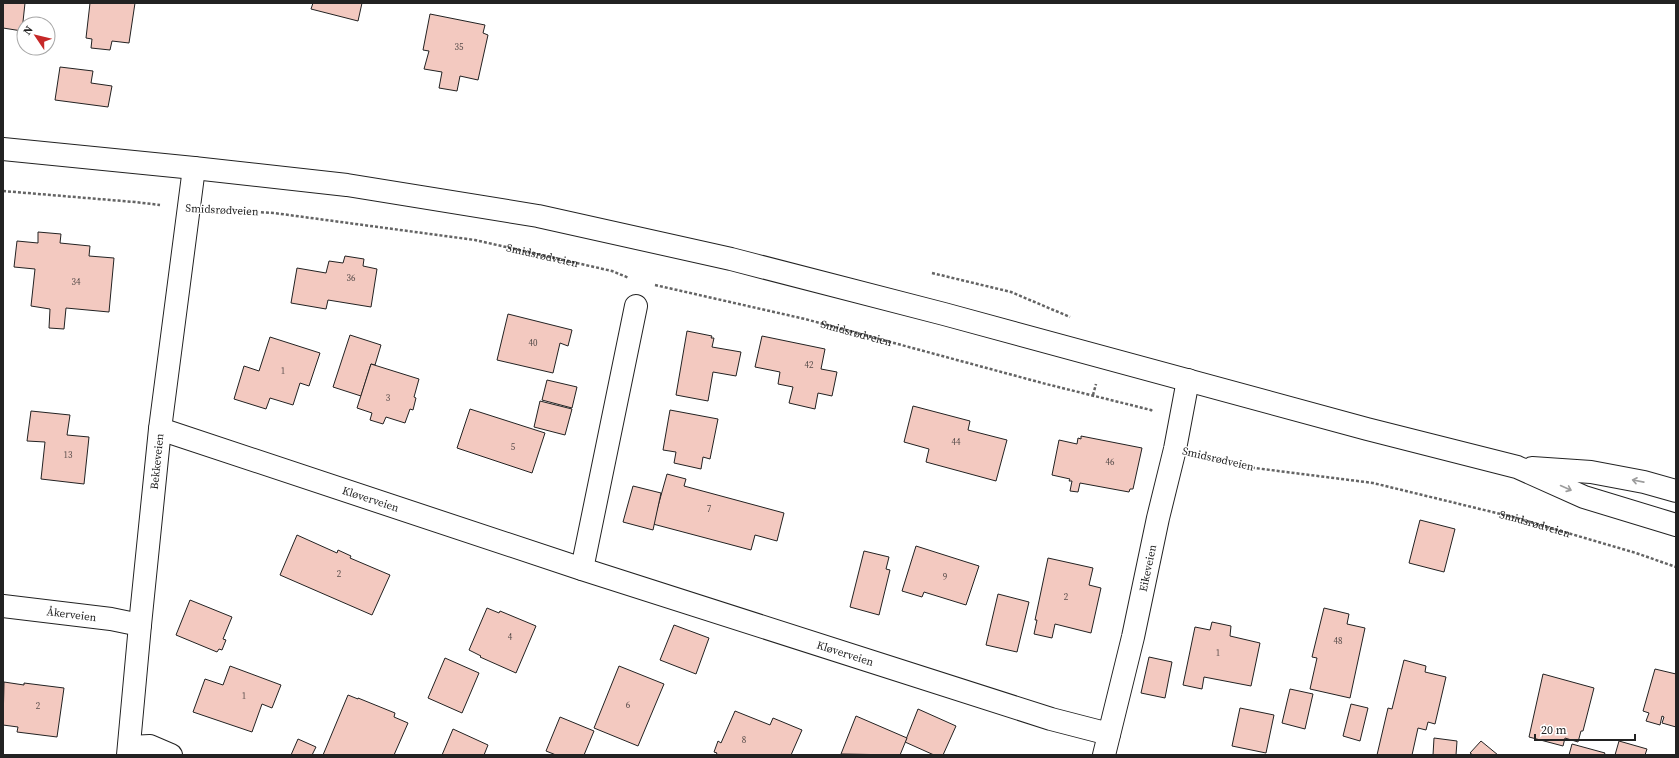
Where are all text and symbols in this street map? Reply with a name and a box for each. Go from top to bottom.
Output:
north arrow [16,16,56,56]
text: N [20,23,37,38]
house number: 35 [454,41,464,53]
street label: Smidsrødveien [185,201,259,219]
street label: Smidsrødveien [505,240,580,271]
house number: 36 [346,272,356,284]
house number: 34 [71,276,81,288]
street label: Smidsrødveien [819,316,894,350]
house number: 40 [528,337,538,349]
house number: 42 [804,359,814,371]
house number: 1 [281,365,285,377]
house number: 3 [386,392,391,404]
street label: Bekkeveien [146,432,167,490]
house number: 44 [951,436,961,448]
house number: 5 [511,441,516,453]
street label: Smidsrødveien [1181,443,1256,475]
house number: 13 [63,449,73,461]
house number: 46 [1105,456,1115,468]
one-way arrow [1632,477,1645,485]
street label: Kløverveien [340,483,401,515]
one-way arrow [1559,485,1571,493]
house number: 7 [707,503,712,515]
street label: Smidsrødveien [1498,506,1572,541]
street label: Eikeveien [1135,543,1160,593]
house number: 2 [337,568,342,580]
house number: 9 [943,571,948,583]
house number: 2 [1064,591,1069,603]
street label: Åkerveien [46,604,98,625]
house number: 4 [508,631,513,643]
house number: 48 [1333,635,1343,647]
street label: Kløverveien [815,637,876,669]
house number: 1 [1216,647,1220,659]
house number: 1 [242,690,246,702]
house number: 6 [626,699,631,711]
house number: 2 [36,700,41,712]
scale bar [1535,716,1635,742]
text: 20 m [1541,722,1567,738]
house number: 8 [742,734,747,746]

